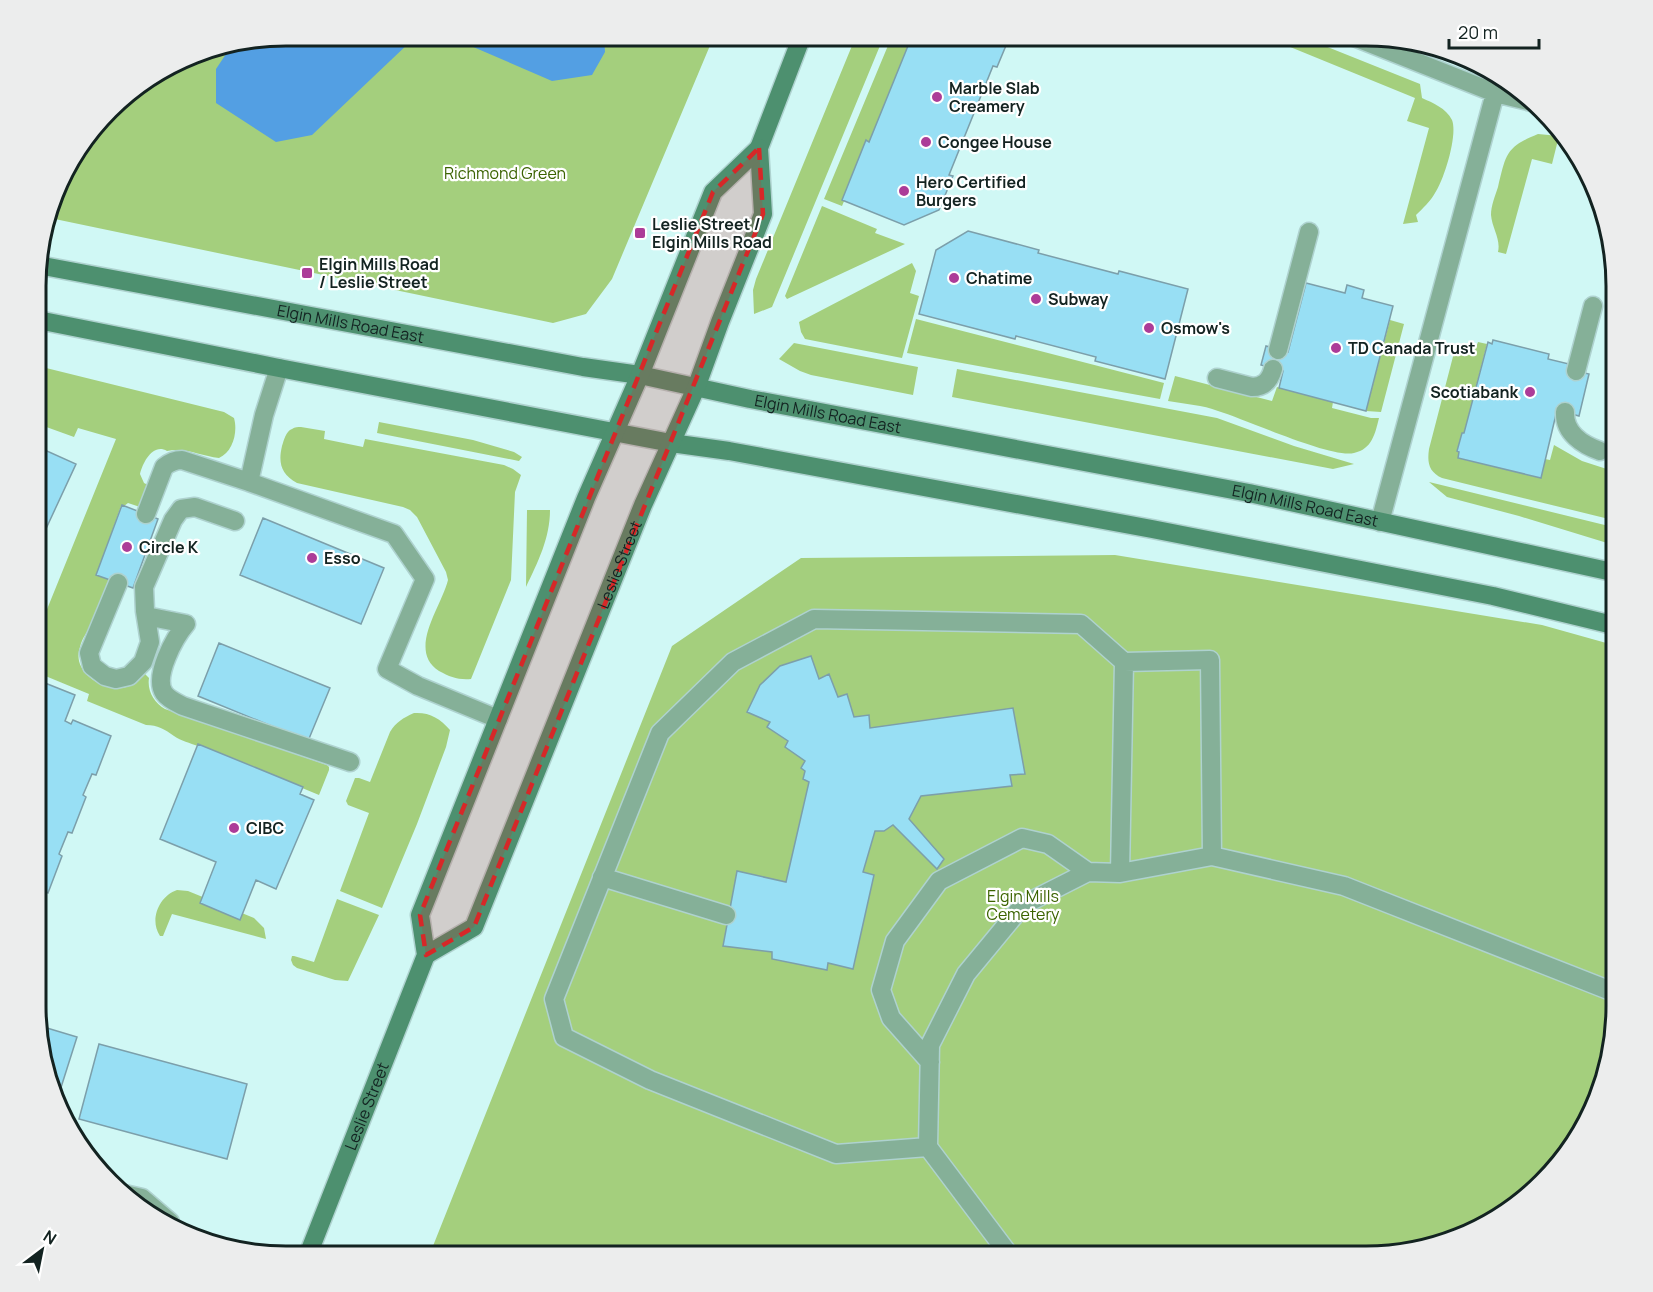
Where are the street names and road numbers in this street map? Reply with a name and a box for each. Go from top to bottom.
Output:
street label: Elgin Mills Road East [275,299,426,348]
street label: Elgin Mills Road East [753,389,903,438]
street label: Elgin Mills Road East [1230,479,1380,532]
street label: Leslie Street [592,517,647,612]
street label: Leslie Street [339,1059,394,1153]

